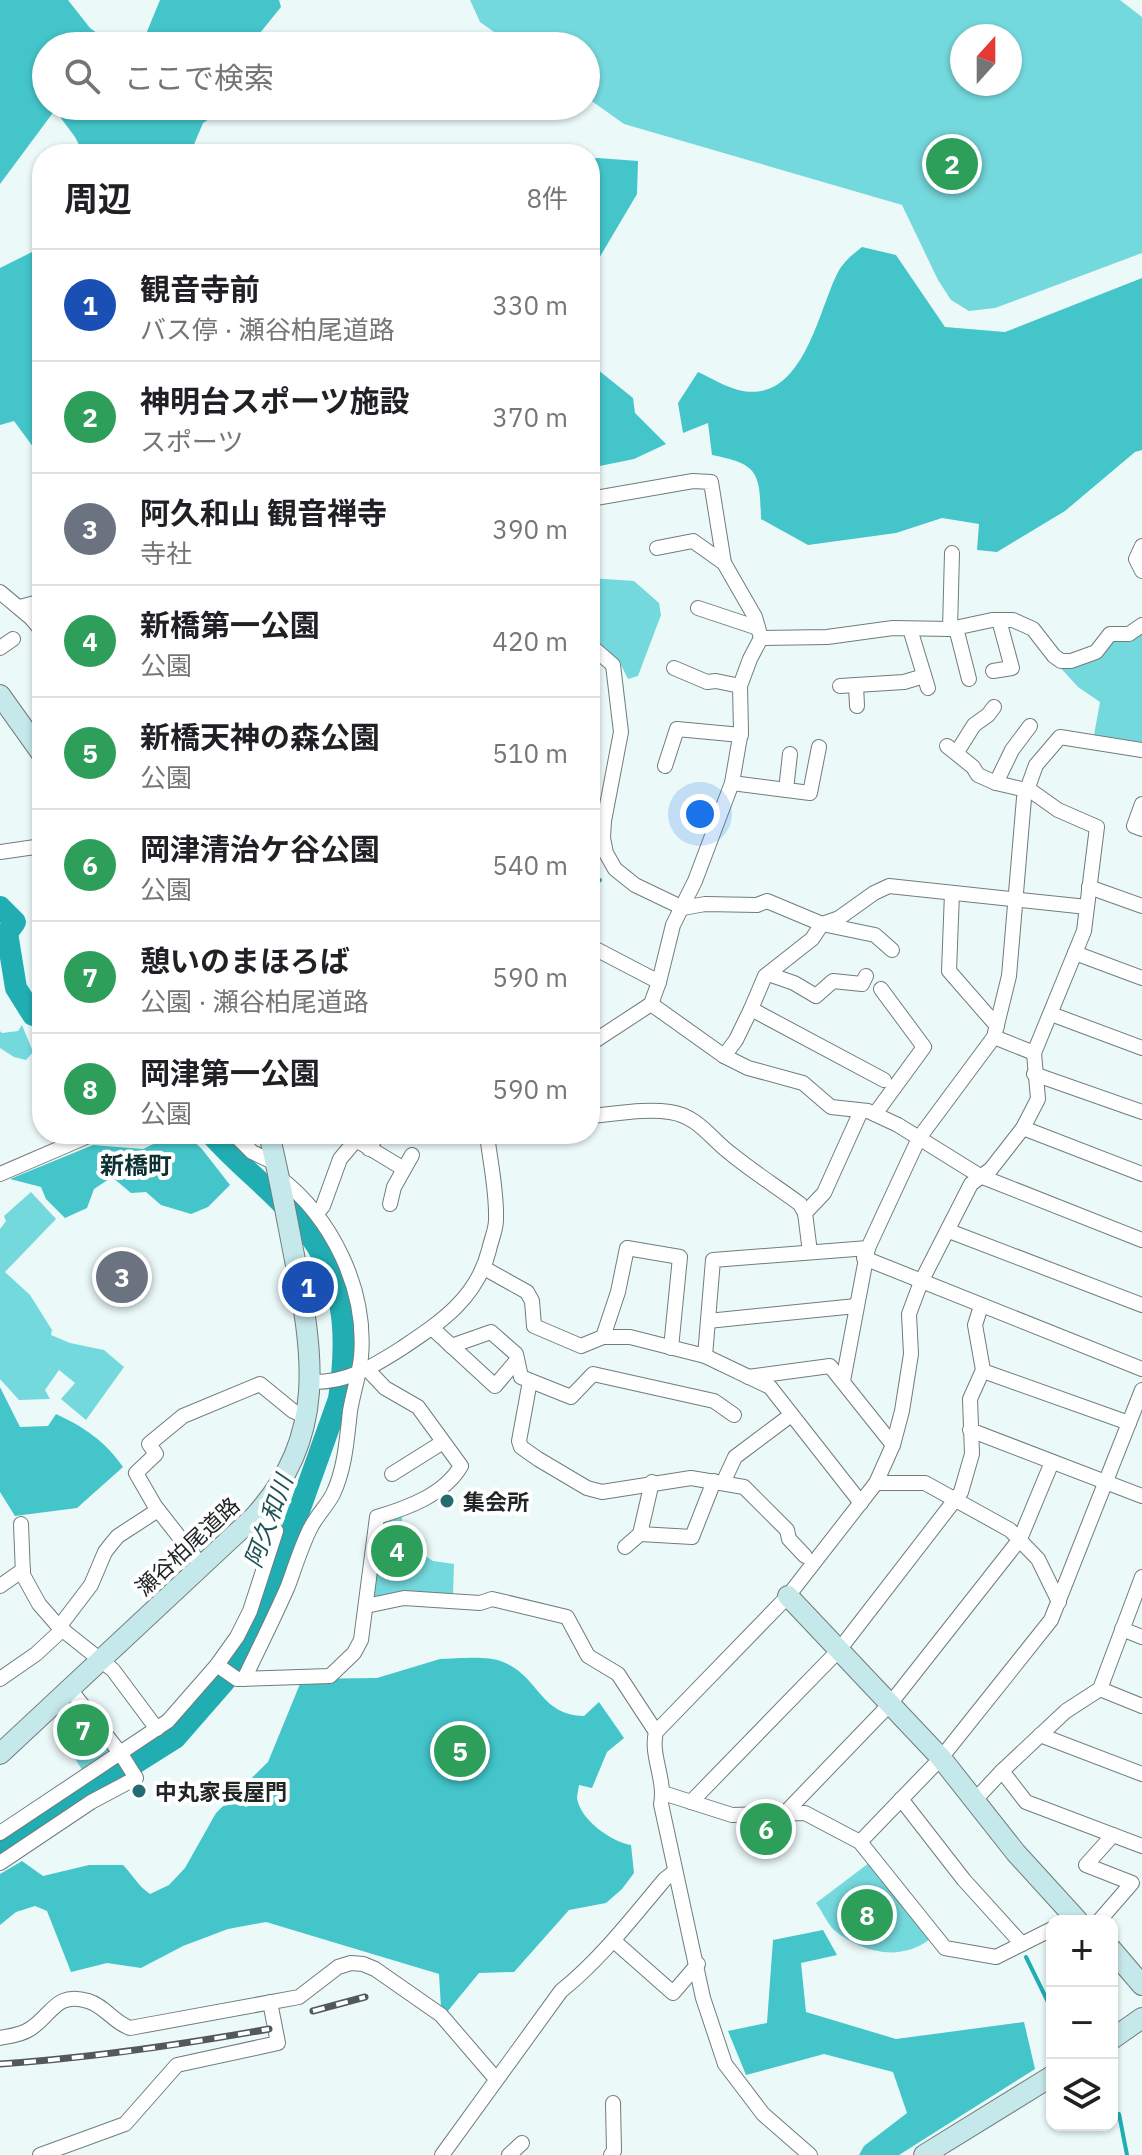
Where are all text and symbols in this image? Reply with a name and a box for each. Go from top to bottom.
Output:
north arrow [950,24,1022,96]
search box [32,32,600,120]
icon: search [60,54,104,98]
text: ここで検索 [124,58,274,97]
pin: 2 [926,134,978,194]
text: 周辺 [64,176,132,220]
text: 8件 [526,181,568,215]
text: 観音寺前 [140,269,260,308]
text: 1 [82,288,98,322]
text: 330 m [492,288,568,322]
text: バス停 · 瀬谷柏尾道路 [140,312,395,346]
text: 神明台スポーツ施設 [140,381,409,420]
text: 2 [82,400,98,434]
text: 370 m [492,400,568,434]
text: スポーツ [140,424,243,458]
text: 阿久和山 観音禅寺 [140,493,387,532]
text: 3 [82,512,98,546]
text: 390 m [492,512,568,546]
text: 寺社 [140,536,192,570]
text: 新橋第一公園 [140,605,320,644]
text: 4 [82,624,98,658]
text: 420 m [492,624,568,658]
text: 公園 [140,648,192,682]
text: 新橋天神の森公園 [140,717,380,756]
text: 5 [82,736,98,770]
text: 510 m [492,736,568,770]
text: 公園 [140,760,192,794]
your location [680,794,720,834]
text: 岡津清治ケ谷公園 [140,829,380,868]
text: 6 [82,848,98,882]
text: 540 m [492,848,568,882]
text: 公園 [140,872,192,906]
text: 憩いのまほろば [140,941,350,980]
text: 7 [82,960,98,994]
text: 590 m [492,960,568,994]
text: 公園 · 瀬谷柏尾道路 [140,984,369,1018]
text: 岡津第一公園 [140,1053,320,1092]
text: 8 [82,1072,98,1106]
text: 590 m [492,1072,568,1106]
text: 公園 [140,1096,192,1130]
district label: 新橋町 [100,1149,172,1181]
pin: 3 [96,1247,148,1307]
pin: 1 [282,1257,334,1317]
water label: 阿久和川 [237,1468,300,1572]
place label: 集会所 [463,1487,529,1516]
street label: 瀬谷柏尾道路 [129,1490,245,1602]
marker: 集会所 [438,1492,456,1510]
pin: 4 [371,1521,423,1581]
pin: 7 [57,1700,109,1760]
pin: 5 [434,1721,486,1781]
place label: 中丸家長屋門 [155,1777,287,1806]
marker: 中丸家長屋門 [130,1782,148,1800]
pin: 6 [740,1799,792,1859]
pin: 8 [841,1885,893,1945]
map controls [1046,1915,1118,2131]
button: + [1046,1915,1118,1987]
button: − [1046,1987,1118,2059]
button: layers [1046,2059,1118,2131]

